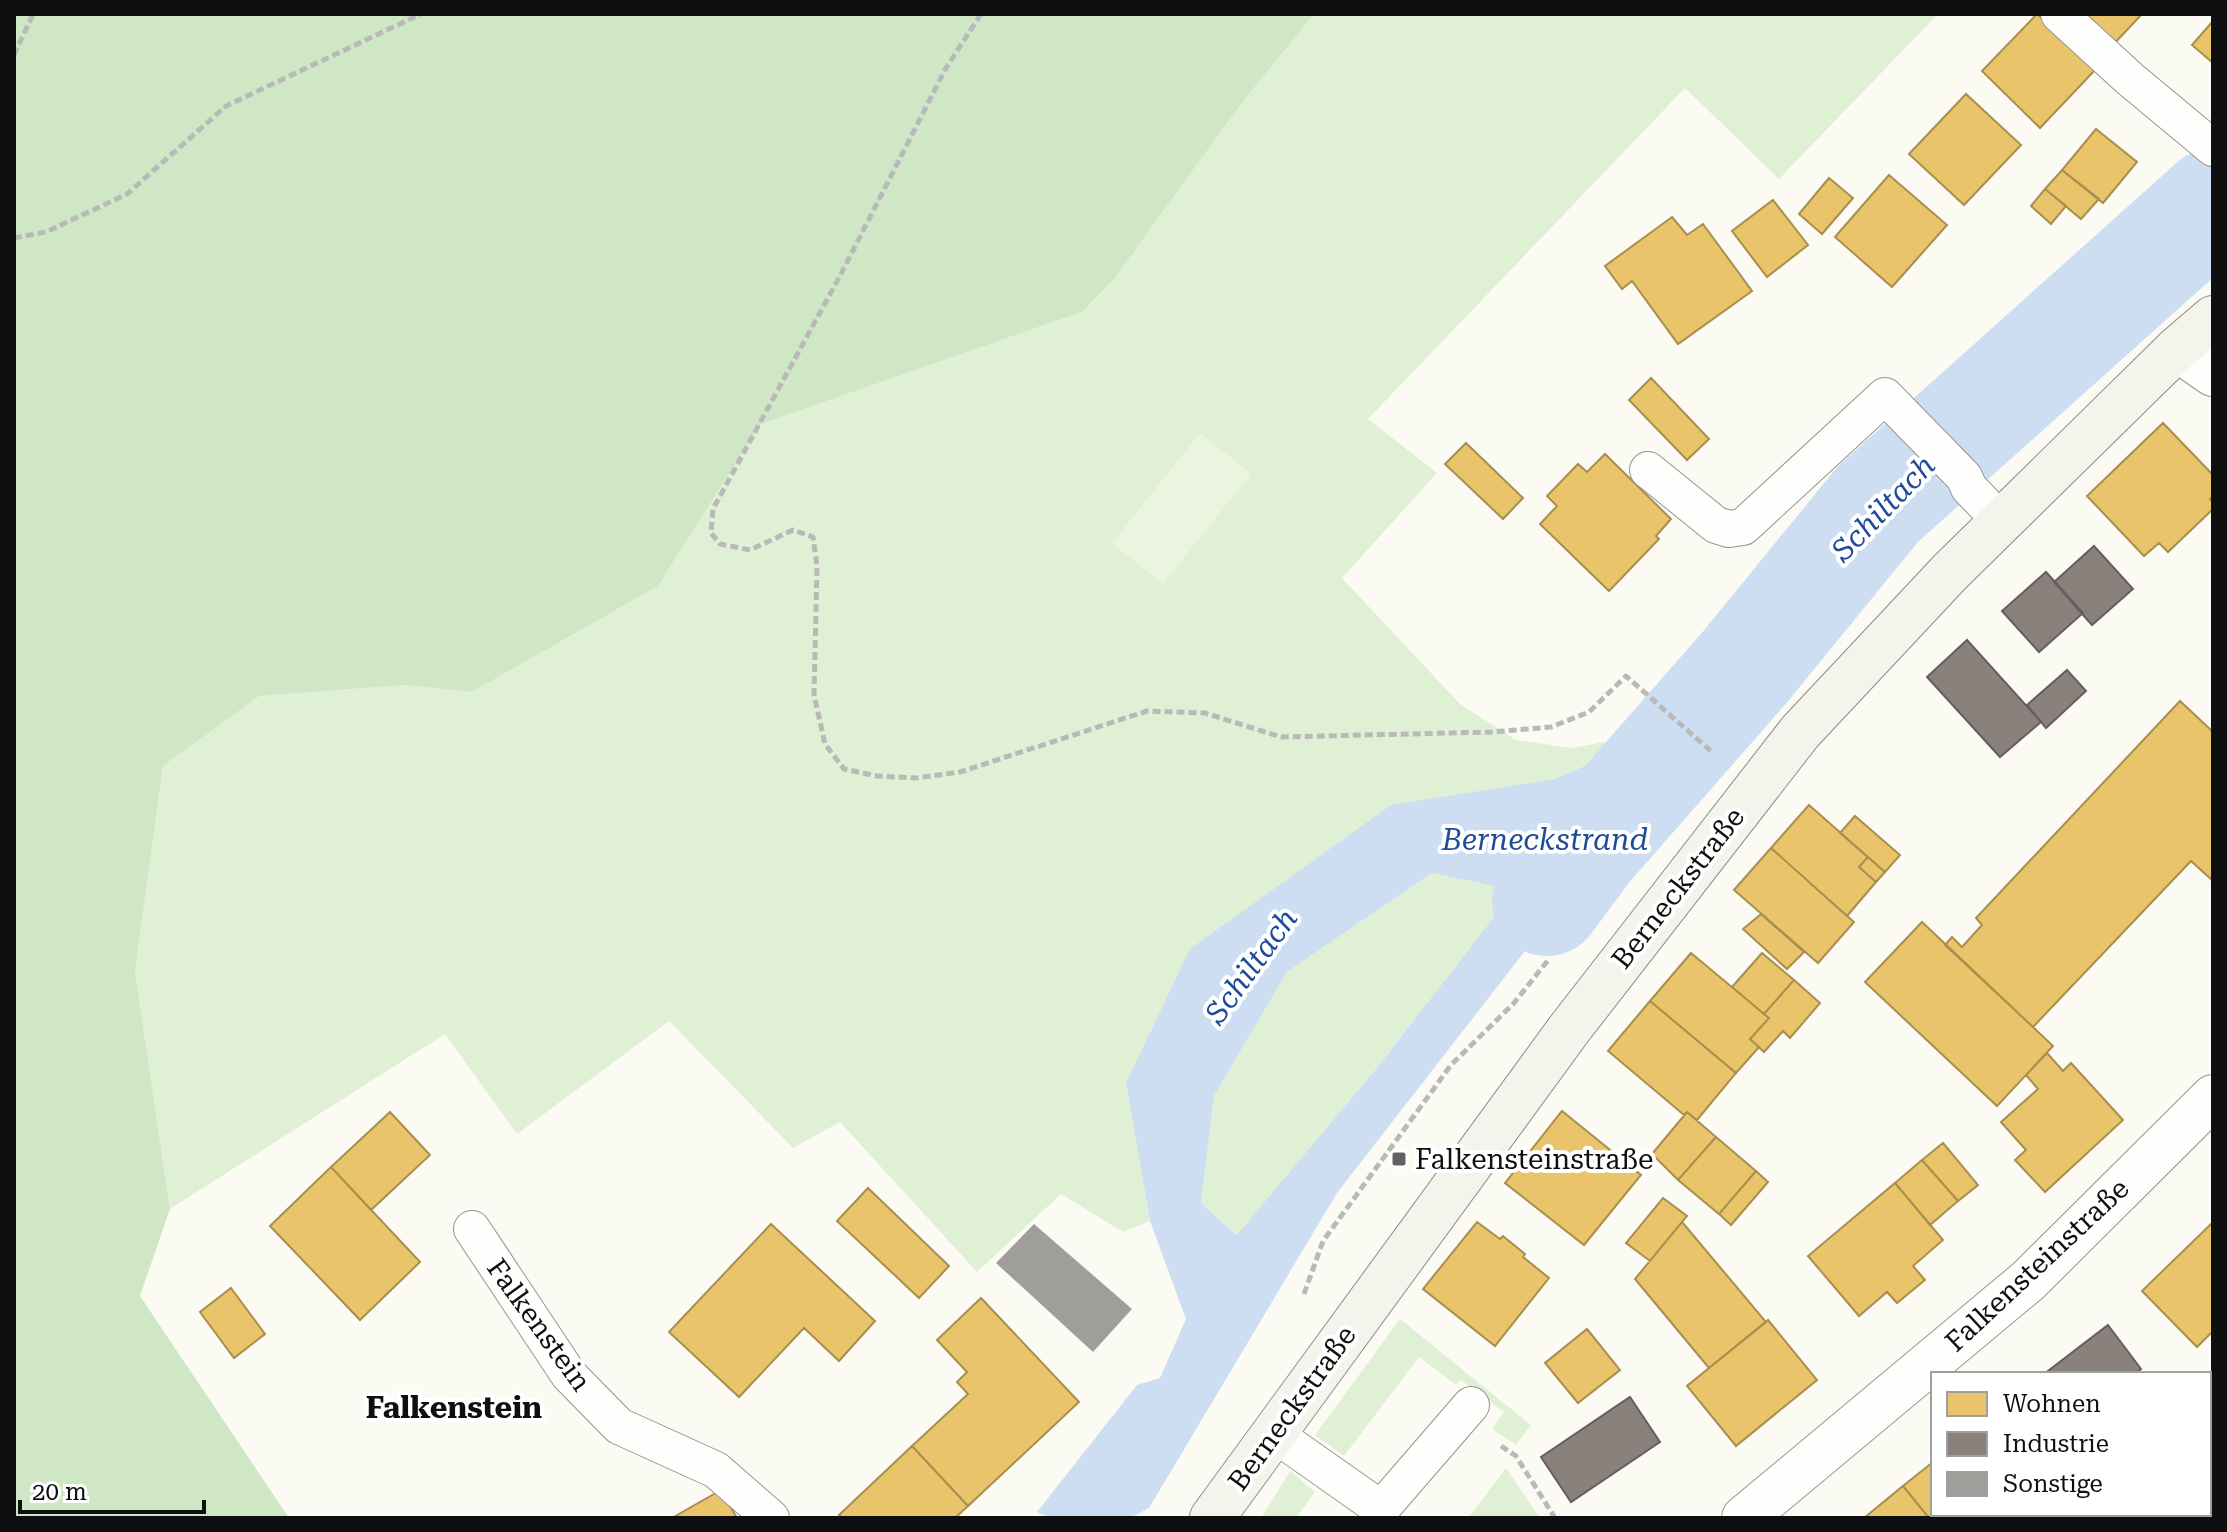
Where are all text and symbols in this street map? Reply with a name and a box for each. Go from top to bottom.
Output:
water label: Schiltach [1823,448,1942,569]
street label: Berneckstraße [1605,801,1751,975]
water label: Berneckstrand [1441,822,1648,857]
water label: Schiltach [1197,902,1304,1031]
place label: Falkensteinstraße [1415,1143,1653,1176]
marker: Falkensteinstraße [1390,1150,1408,1168]
street label: Falkensteinstraße [1939,1172,2135,1358]
street label: Falkenstein [480,1252,598,1398]
street label: Berneckstraße [1221,1319,1363,1497]
legend [1931,1372,2211,1516]
district label: Falkenstein [366,1390,542,1425]
text: Wohnen [2003,1390,2101,1418]
text: Industrie [2003,1430,2109,1458]
scale bar [20,1464,204,1514]
text: Sonstige [2003,1470,2103,1498]
text: 20 m [32,1478,87,1506]

